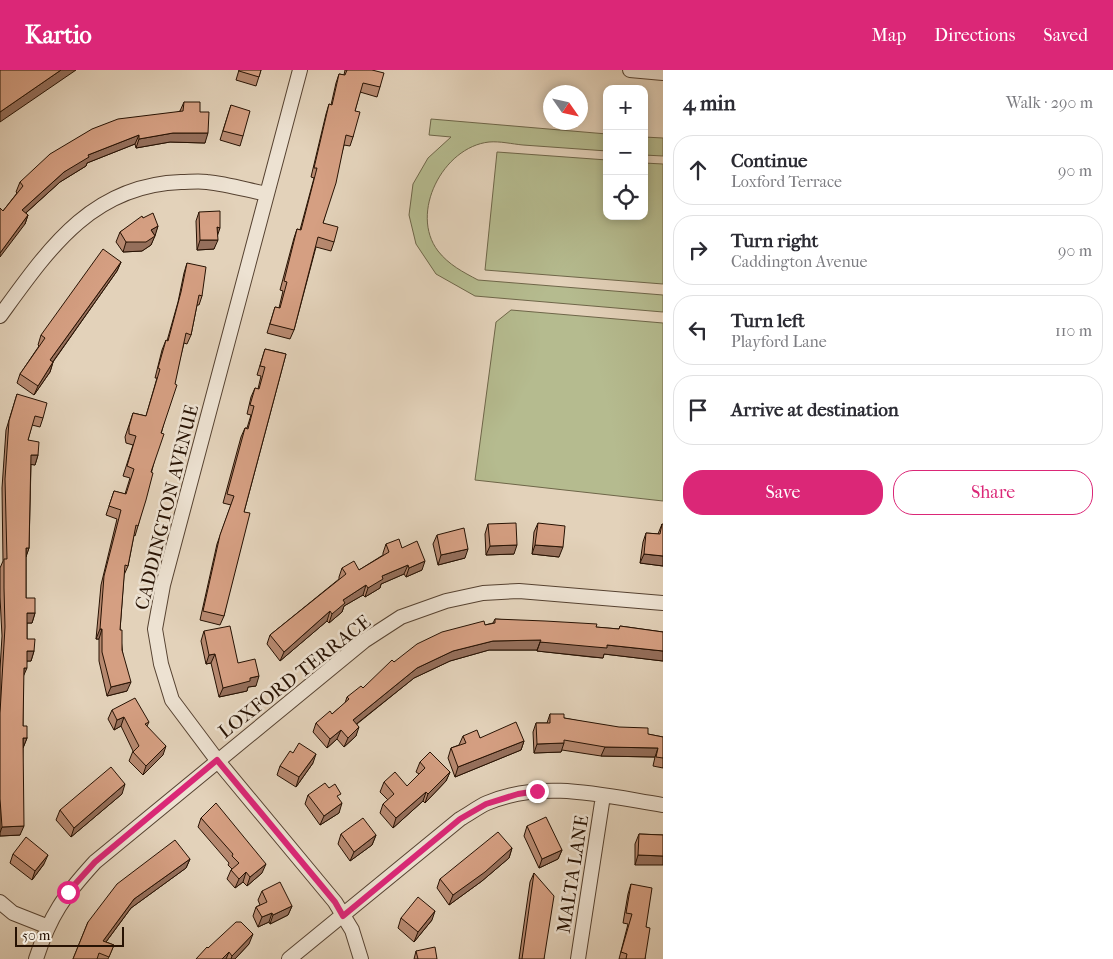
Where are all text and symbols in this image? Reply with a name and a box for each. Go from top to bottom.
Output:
text: Kartio [25,21,92,49]
text: Map [872,25,906,46]
text: Directions [934,25,1015,46]
text: Saved [1043,25,1088,46]
north arrow [543,85,588,130]
map controls [603,85,648,220]
button: + [603,85,648,130]
text: 4 min [683,91,736,115]
text: Walk · 290 m [1006,93,1093,112]
button: − [603,130,648,175]
text: Continue [731,150,807,172]
icon: ahead [684,156,712,184]
text: 90 m [1058,161,1092,180]
text: Loxford Terrace [731,172,842,191]
button: locate [603,175,648,220]
text: Turn right [731,230,818,252]
icon: right [684,236,712,264]
text: 90 m [1058,241,1092,260]
text: Caddington Avenue [731,252,867,271]
text: Turn left [731,310,805,332]
icon: left [684,316,712,344]
text: 110 m [1055,321,1092,340]
text: Playford Lane [731,332,827,351]
icon: arrive [684,396,712,424]
text: Arrive at destination [731,399,899,421]
street label: CADDINGTON AVENUE [131,402,203,612]
button: Save [683,470,883,515]
button: Share [893,470,1093,515]
street label: LOXFORD TERRACE [214,610,375,743]
route end [526,780,549,803]
street label: MALTA LANE [553,813,593,935]
route start [57,881,80,904]
scale bar [15,924,124,947]
text: 50 m [22,927,50,944]

